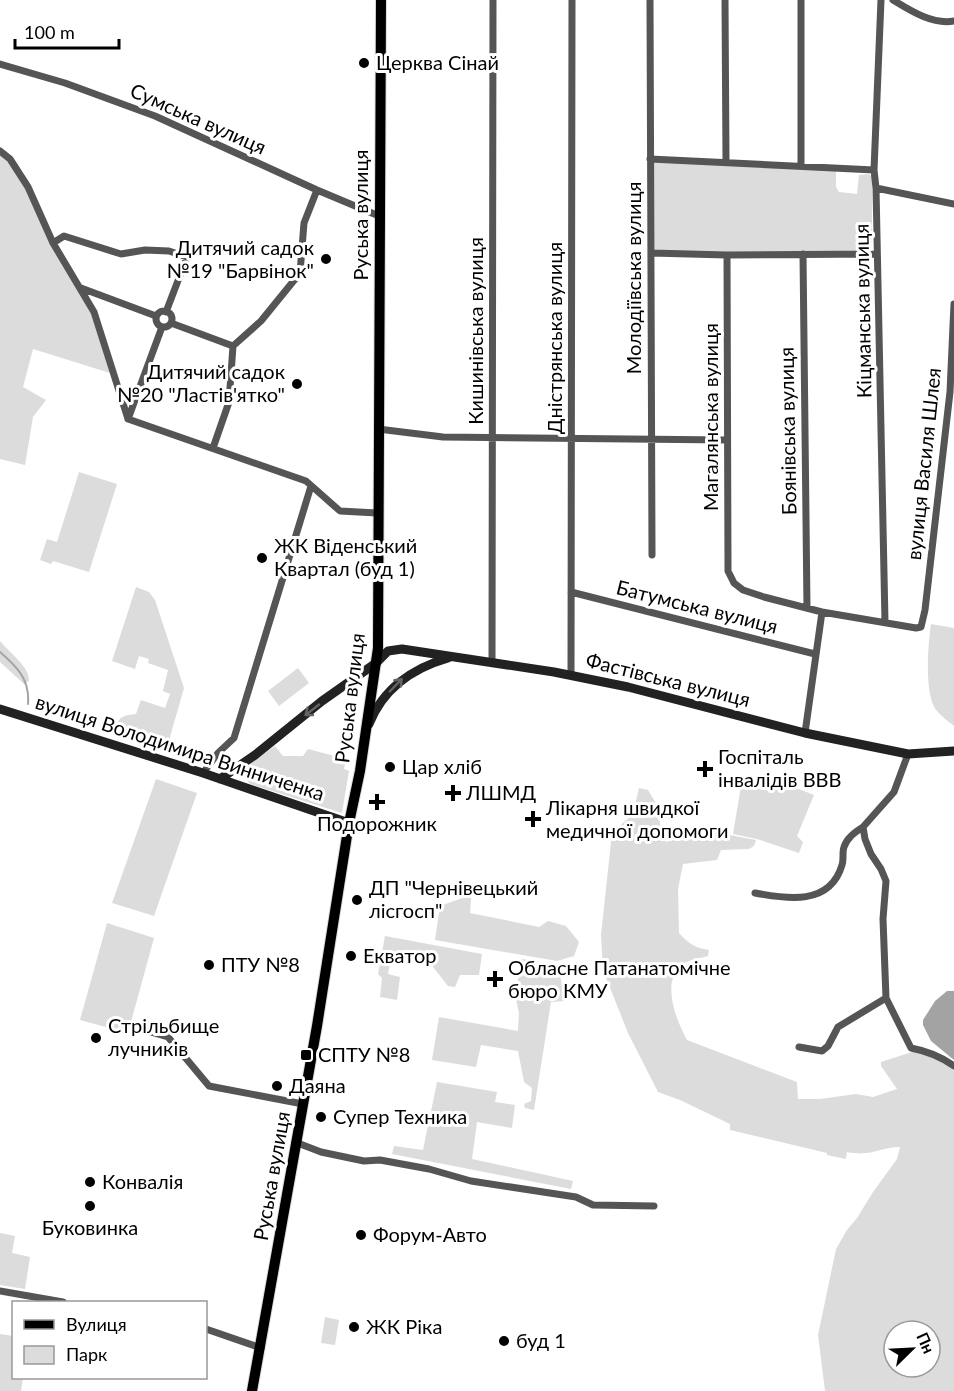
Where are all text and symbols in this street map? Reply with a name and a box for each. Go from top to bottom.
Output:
scale bar [15,12,118,50]
text: 100 m [24,21,75,43]
place label: Церква Сінай [376,50,499,74]
marker: Церква Сінай [357,56,371,70]
street label: Сумська вулиця [127,77,270,159]
street label: Руська вулиця [348,150,372,280]
street label: Молодіївська вулиця [621,182,645,374]
street label: Кіцманська вулиця [848,224,876,398]
place label: Дитячий садок №19 "Барвінок" [167,235,315,282]
street label: Кишинівська вулиця [463,237,487,425]
street label: Дністрянська вулиця [542,242,566,434]
marker: Дитячий садок №19 "Барвінок" [319,252,333,266]
street label: Магалянська вулиця [698,323,722,511]
street label: Боянівська вулиця [774,347,800,515]
place label: Дитячий садок №20 "Ластів'ятко" [117,359,286,406]
street label: вулиця Василя Шлея [901,367,945,561]
marker: Дитячий садок №20 "Ластів'ятко" [290,377,304,391]
place label: ЖК Віденський Квартал (буд 1) [274,533,417,580]
marker: ЖК Віденський Квартал (буд 1) [255,551,269,565]
street label: Батумська вулиця [614,574,780,638]
street label: Руська вулиця [329,632,369,764]
street label: Фастівська вулиця [584,647,753,711]
one-way arrow [389,678,403,693]
street label: вулиця Володимира Винниченка [33,689,328,805]
one-way arrow [304,703,320,716]
place label: Госпіталь інвалідів ВВВ [718,744,841,791]
place label: Цар хліб [402,754,482,778]
marker: Цар хліб [383,760,397,774]
marker: Госпіталь інвалідів ВВВ [696,760,714,778]
place label: ЛШМД [465,780,537,804]
marker: ЛШМД [444,784,462,802]
marker: Подорожник [370,795,384,809]
place label: Лікарня швидкої медичної допомоги [545,795,729,842]
marker: Лікарня швидкої медичної допомоги [524,810,542,828]
place label: Подорожник [317,811,438,835]
place label: ДП "Чернівецький лісгосп" [369,875,538,922]
marker: ДП "Чернівецький лісгосп" [350,893,364,907]
place label: Екватор [363,943,436,967]
marker: Екватор [344,949,358,963]
place label: ПТУ №8 [221,952,300,976]
place label: Обласне Патанатомічне бюро КМУ [508,955,731,1002]
marker: ПТУ №8 [202,958,216,972]
marker: Обласне Патанатомічне бюро КМУ [486,970,504,988]
place label: Стрільбище лучників [108,1013,219,1060]
marker: Стрільбище лучників [89,1031,103,1045]
place label: СПТУ №8 [318,1042,410,1066]
marker: СПТУ №8 [299,1048,313,1062]
place label: Даяна [289,1073,346,1097]
marker: Даяна [270,1079,284,1093]
place label: Супер Техника [333,1104,467,1128]
street label: Руська вулиця [248,1109,294,1242]
marker: Супер Техника [314,1110,328,1124]
place label: Конвалія [102,1169,183,1193]
marker: Конвалія [83,1175,97,1189]
marker: Буковинка [83,1199,97,1213]
place label: Буковинка [42,1215,138,1239]
place label: Форум-Авто [373,1222,487,1246]
marker: Форум-Авто [354,1228,368,1242]
legend [12,1301,207,1379]
text: Вулиця [66,1313,127,1335]
place label: ЖК Ріка [366,1314,442,1338]
north arrow [882,1319,942,1379]
marker: ЖК Ріка [347,1320,361,1334]
place label: буд 1 [516,1328,566,1352]
text: Пн [913,1329,939,1356]
marker: буд 1 [497,1334,511,1348]
text: Парк [66,1343,108,1365]

